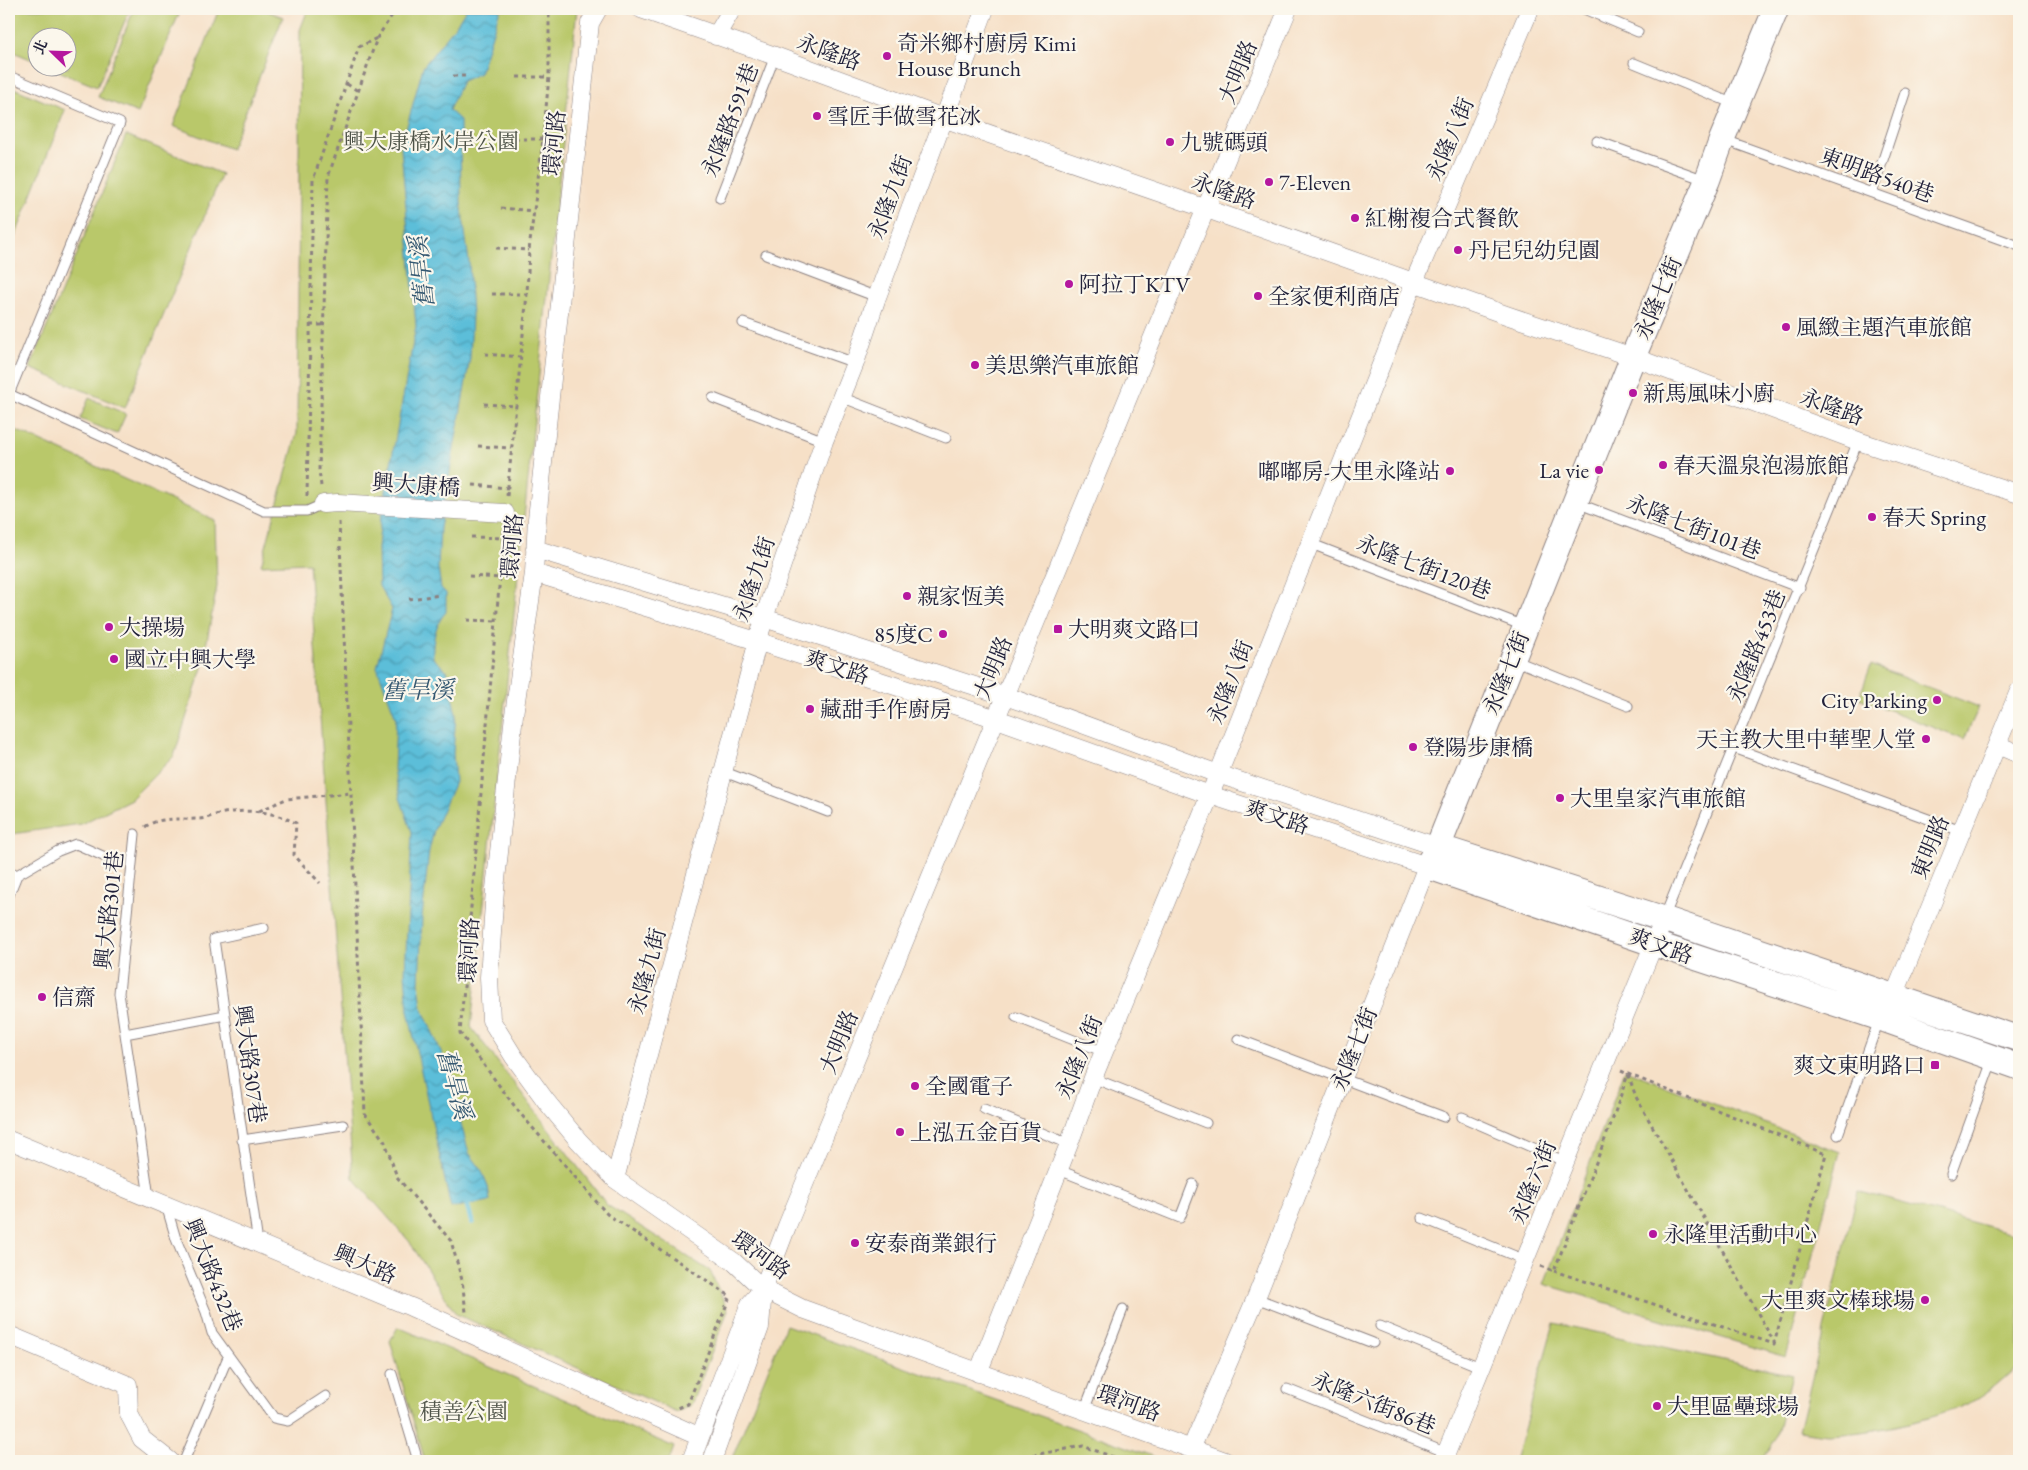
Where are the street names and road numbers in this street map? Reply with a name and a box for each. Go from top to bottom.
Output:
street label: 永隆路 [793,27,865,77]
street label: 大明路 [1212,36,1264,108]
street label: 永隆路591巷 [695,59,765,181]
street label: 永隆八街 [1419,93,1481,185]
street label: 環河路 [536,109,572,177]
street label: 東明路540巷 [1816,141,1938,209]
street label: 永隆九街 [861,151,919,243]
street label: 永隆路 [1188,167,1260,215]
street label: 永隆七街 [1627,252,1689,344]
street label: 永隆路 [1796,382,1868,432]
street label: 興大康橋 [371,467,461,503]
street label: 永隆七街101巷 [1623,488,1765,566]
street label: 環河路 [495,512,529,580]
street label: 永隆七街120巷 [1353,528,1495,606]
street label: 永隆九街 [727,533,781,625]
street label: 永隆路453巷 [1720,585,1792,707]
street label: 永隆七街 [1476,627,1536,719]
street label: 大明路 [967,632,1019,704]
street label: 永隆八街 [1201,636,1259,728]
street label: 爽文路 [801,643,873,691]
street label: 爽文路 [1241,793,1313,841]
street label: 東明路 [1904,811,1956,883]
street label: 興大路301巷 [88,849,130,971]
street label: 環河路 [453,916,485,984]
street label: 爽文路 [1625,922,1697,970]
street label: 永隆九街 [622,925,672,1017]
street label: 興大路307巷 [227,1003,273,1125]
street label: 永隆七街 [1324,1003,1384,1095]
street label: 大明路 [813,1006,865,1078]
street label: 永隆八街 [1049,1011,1109,1103]
street label: 永隆六街 [1503,1136,1563,1228]
street label: 興大路432巷 [177,1214,249,1336]
street label: 環河路 [726,1224,796,1286]
street label: 興大路 [329,1238,401,1290]
street label: 永隆六街86巷 [1308,1365,1440,1441]
street label: 環河路 [1093,1378,1165,1428]

